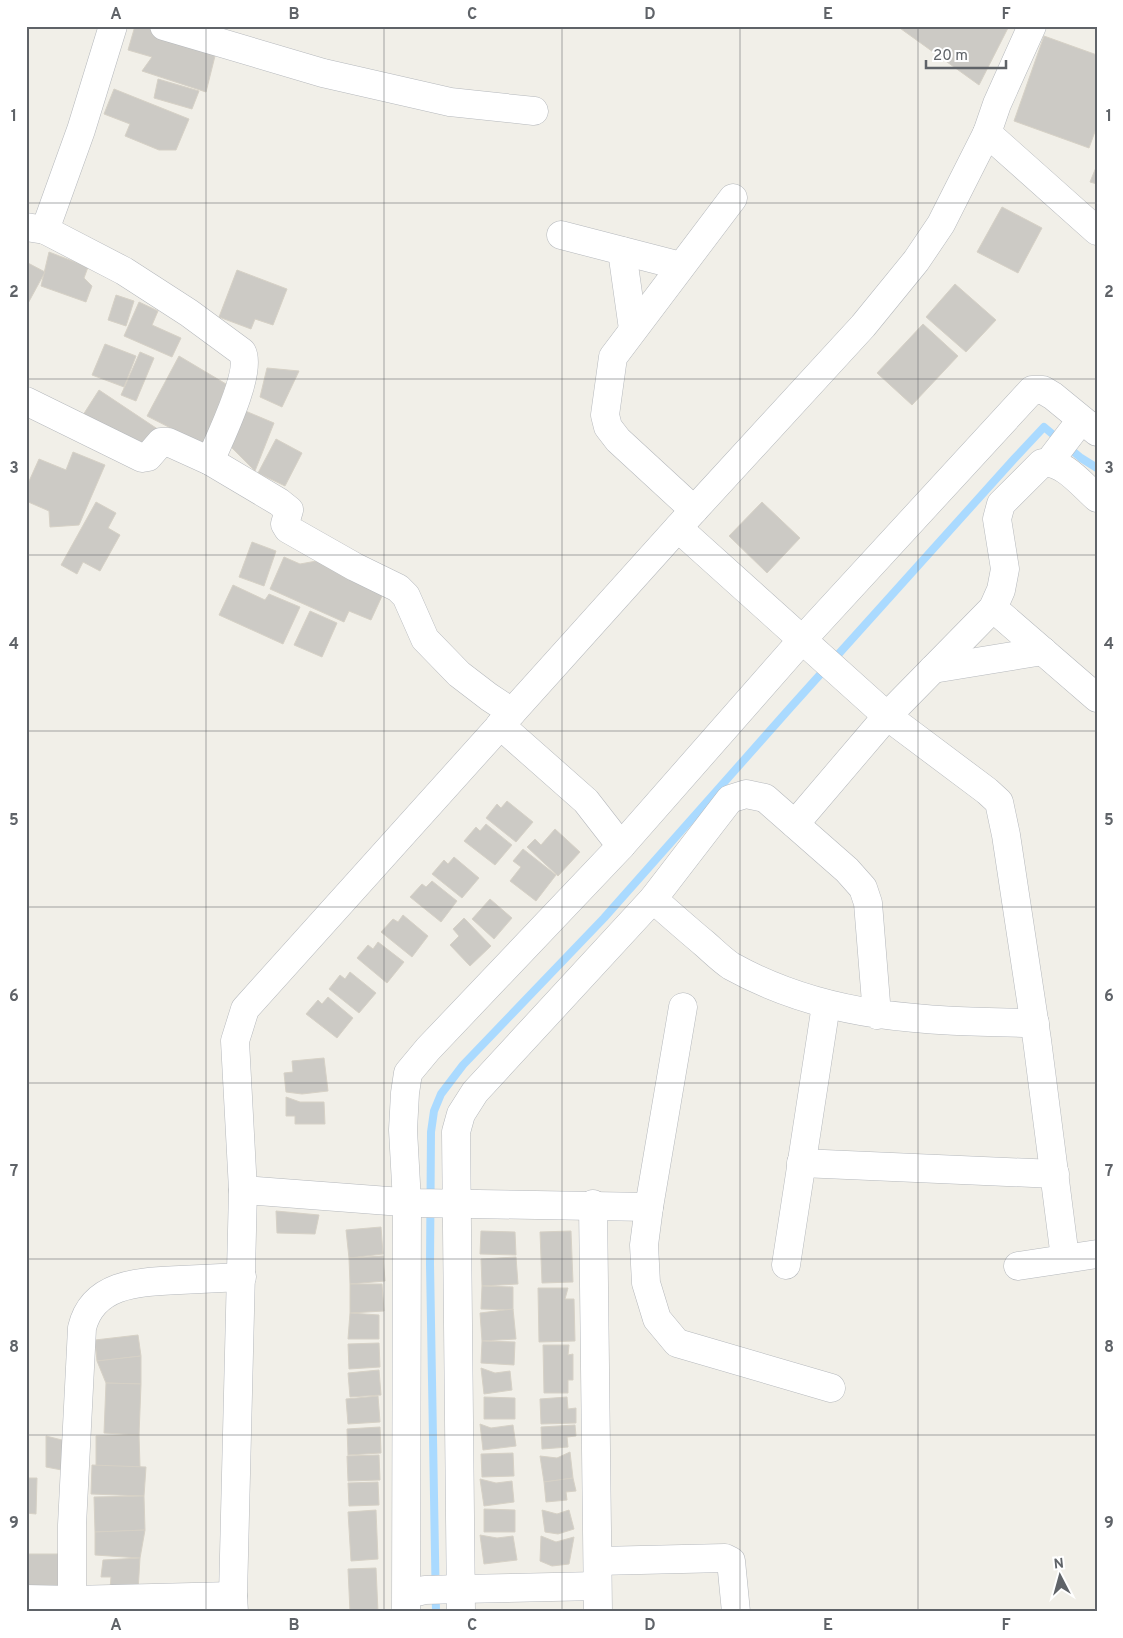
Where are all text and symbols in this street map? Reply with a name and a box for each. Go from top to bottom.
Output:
text: A [110,5,122,25]
text: B [288,5,300,25]
text: C [467,5,477,25]
text: D [644,5,656,25]
text: E [823,5,833,25]
text: F [1001,5,1011,25]
scale bar [926,38,1006,70]
text: 20 m [933,47,968,66]
text: 1 [11,107,17,127]
text: 1 [1106,107,1112,127]
text: 2 [9,283,19,303]
text: 2 [1104,283,1114,303]
text: 3 [9,459,19,479]
text: 3 [1104,459,1114,479]
text: 4 [9,635,19,655]
text: 4 [1104,635,1114,655]
text: 5 [9,811,19,831]
text: 5 [1104,811,1114,831]
text: 6 [9,987,19,1007]
text: 6 [1104,987,1114,1007]
text: 7 [10,1162,18,1182]
text: 7 [1105,1162,1113,1182]
text: 8 [9,1338,19,1358]
text: 8 [1104,1338,1114,1358]
text: 9 [9,1514,19,1534]
text: 9 [1104,1514,1114,1534]
north arrow [1036,1550,1086,1600]
text: N [1053,1556,1065,1574]
text: A [110,1616,122,1636]
text: B [288,1616,300,1636]
text: C [467,1616,477,1636]
text: D [644,1616,656,1636]
text: E [823,1616,833,1636]
text: F [1001,1616,1011,1636]

